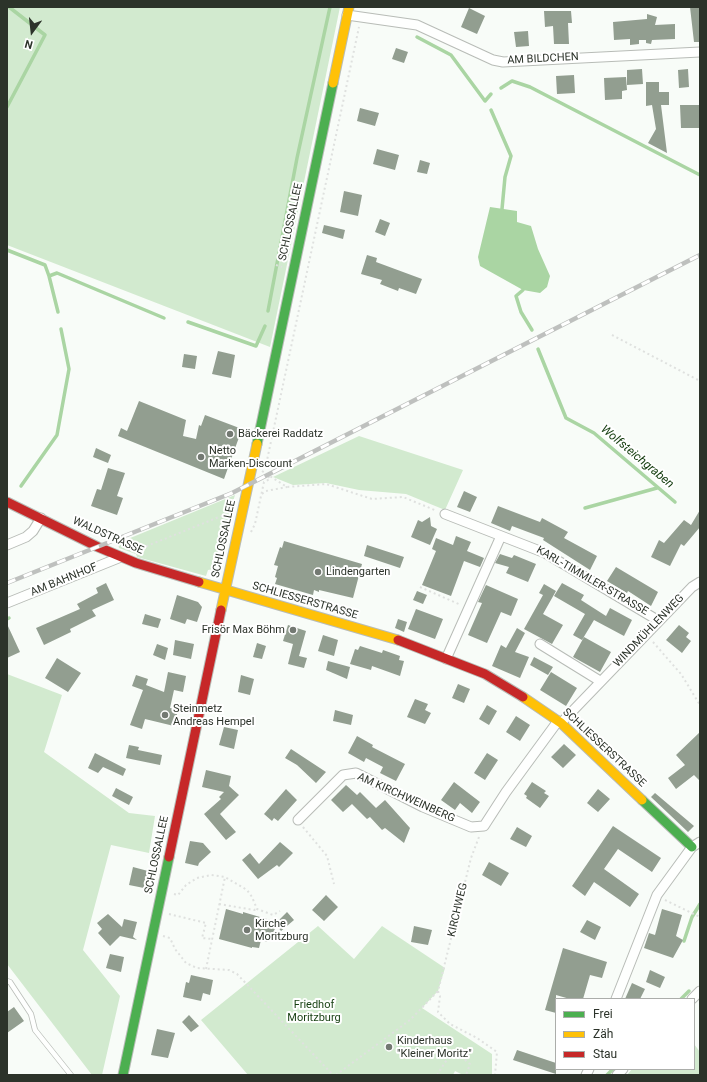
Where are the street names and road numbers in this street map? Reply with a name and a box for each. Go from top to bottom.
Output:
street label: AM BILDCHEN [507,51,579,67]
street label: SCHLOSSALLEE [276,182,306,262]
street label: SCHLOSSALLEE [209,499,239,579]
street label: WALDSTRASSE [71,514,145,558]
street label: KARL-TIMMLER-STRASSE [534,544,650,618]
street label: AM BAHNHOF [29,561,99,599]
street label: SCHLIESSERSTRASSE [251,580,359,622]
street label: WINDMÜHLENWEG [611,592,687,670]
street label: SCHLIESSERSTRASSE [560,706,648,790]
street label: AM KIRCHWEINBERG [355,771,457,825]
street label: SCHLOSSALLEE [142,815,172,895]
street label: KIRCHWEG [445,882,471,938]

